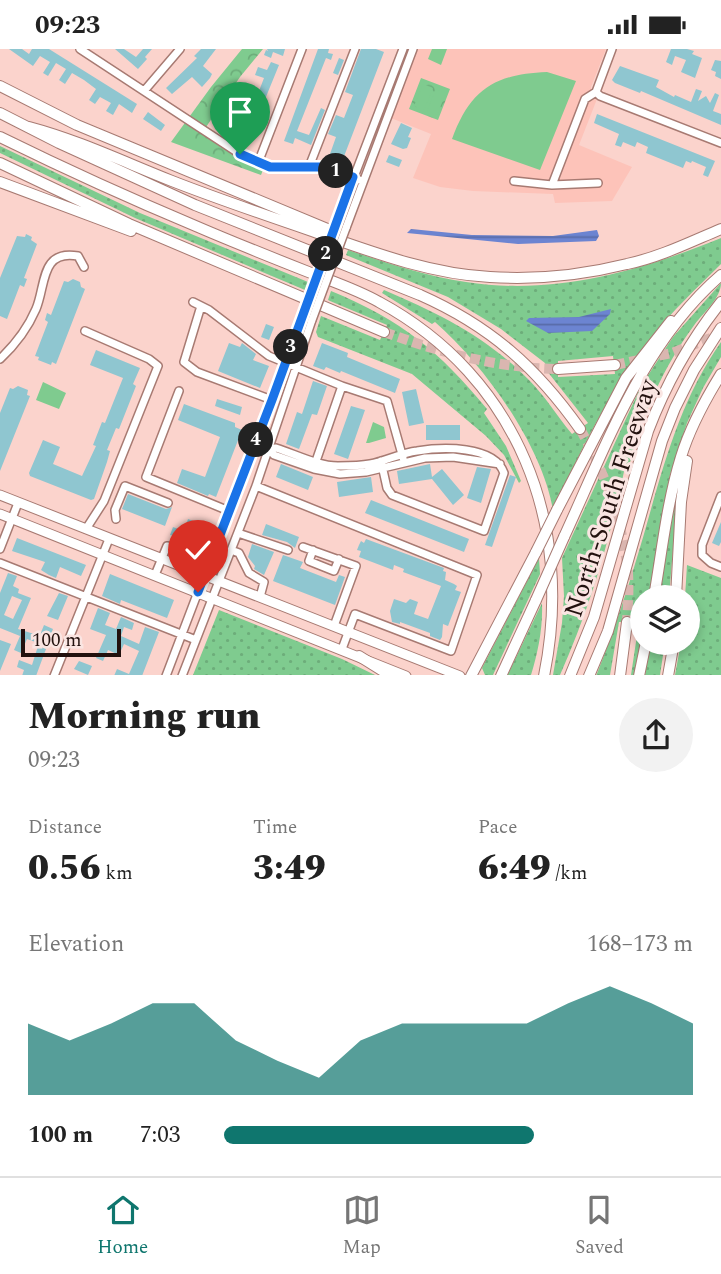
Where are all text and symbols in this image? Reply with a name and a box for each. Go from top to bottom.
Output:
text: 09:23 [35,5,100,45]
pin [210,82,270,154]
icon: arrive [221,93,259,131]
pin: 1 [318,153,354,189]
text: 1 [330,156,341,185]
pin: 2 [308,237,344,271]
text: 2 [320,239,331,268]
pin: 3 [274,329,308,365]
text: 3 [285,332,296,361]
street label: North-South Freeway [554,373,669,623]
pin: 4 [238,423,274,457]
text: 4 [250,425,261,454]
pin [168,520,228,592]
icon: check [179,531,217,569]
map controls [630,585,700,655]
button: layers [630,585,700,655]
text: 100 m [32,626,82,655]
scale bar [21,627,121,658]
text: Morning run [28,688,261,746]
button: share [619,698,693,772]
text: 09:23 [28,743,80,778]
text: Distance [28,813,102,842]
text: Time [253,813,297,842]
text: Pace [478,813,517,842]
text: 0.56 [28,842,101,895]
text: 3:49 [253,842,326,895]
text: 6:49 [478,842,551,895]
text: km [101,859,133,888]
text: /km [551,859,587,888]
text: Elevation [28,927,124,962]
text: 168–173 m [587,927,693,962]
text: 100 m [28,1118,93,1153]
text: 7:03 [140,1118,180,1153]
tab: Home [97,1191,148,1262]
tab: Map [343,1191,381,1262]
tab: Saved [575,1191,624,1262]

